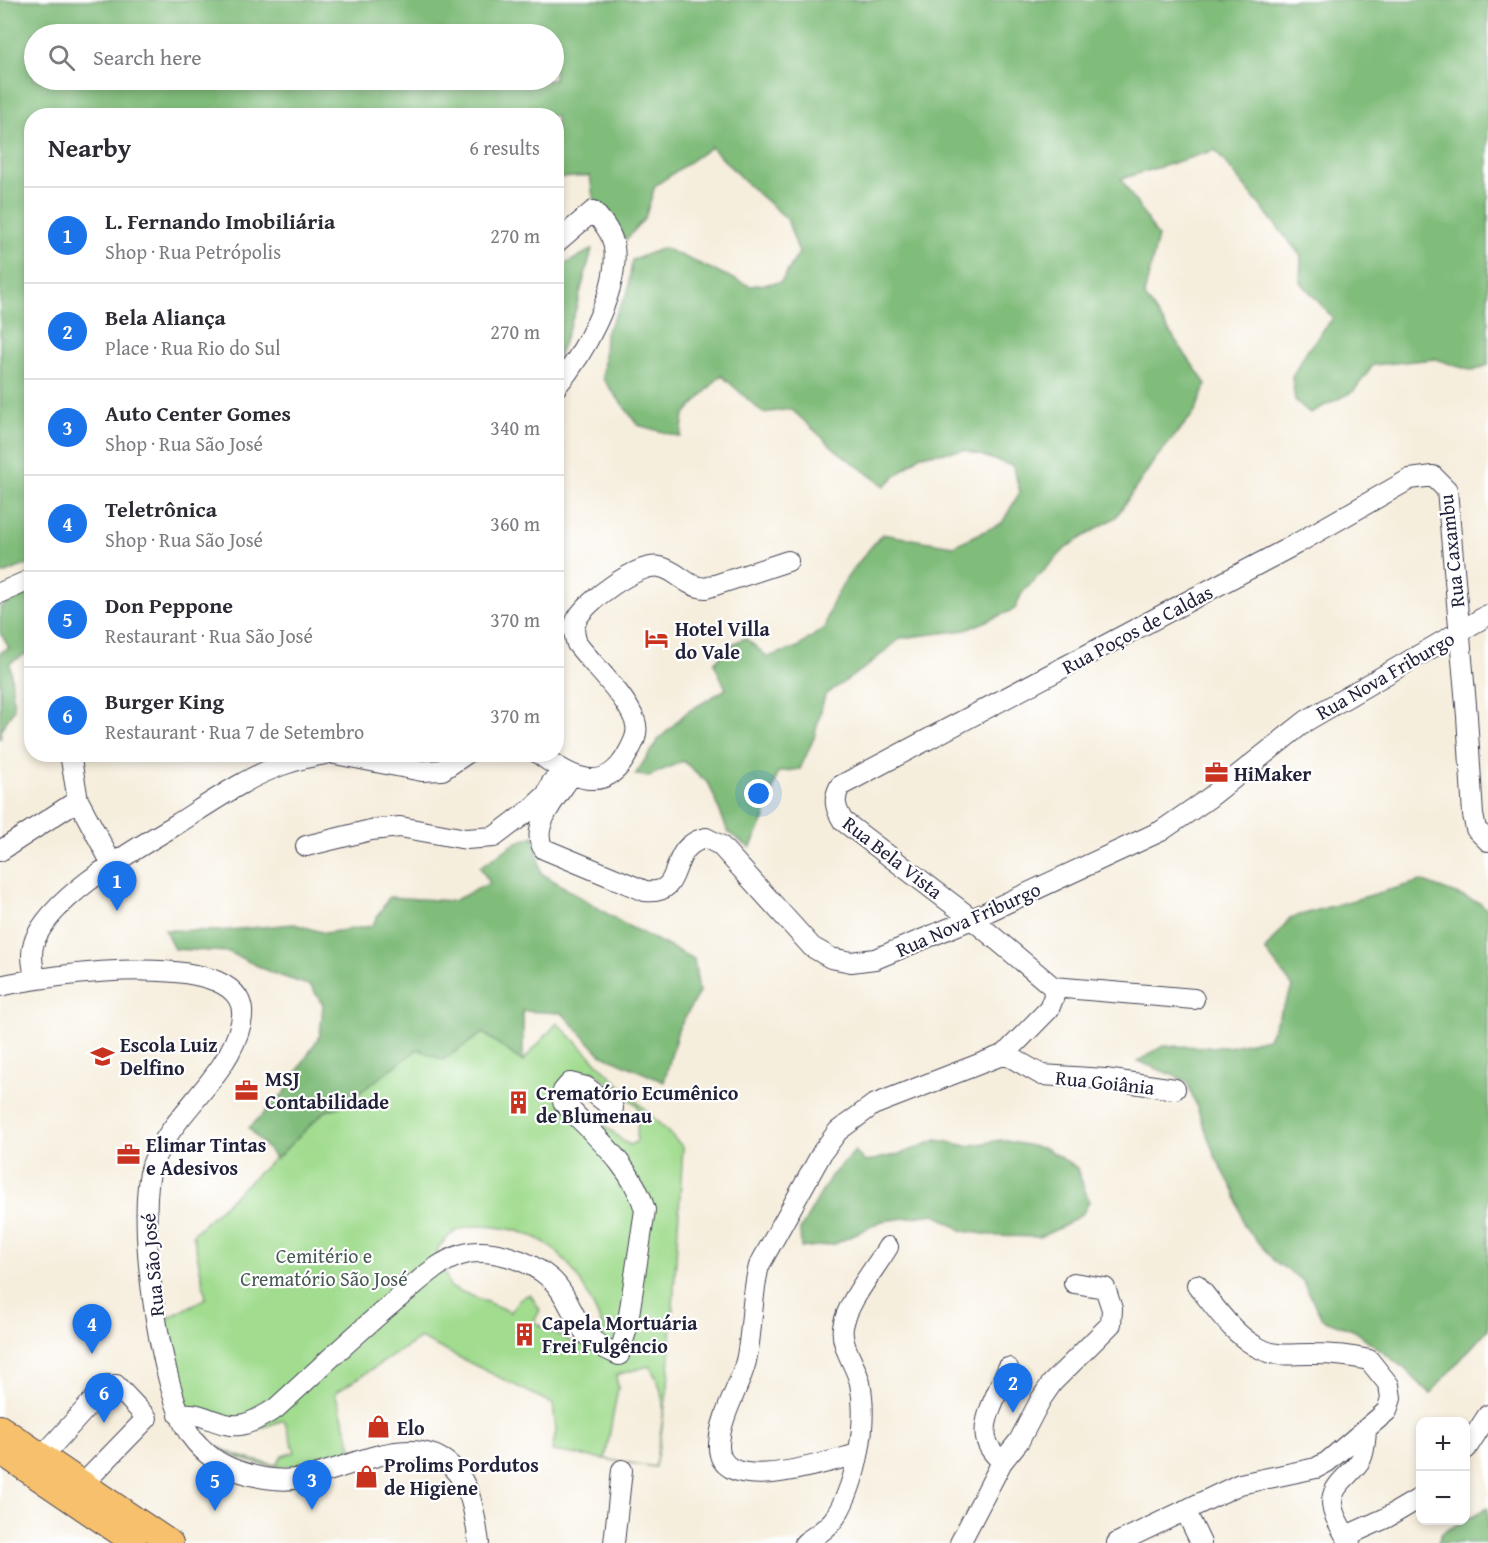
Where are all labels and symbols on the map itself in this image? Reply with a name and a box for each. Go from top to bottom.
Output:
street label: Rua Caxambu [1431,493,1471,609]
street label: Rua Poços de Caldas [1056,577,1218,681]
place label: Hotel Villa do Vale [675,614,770,666]
street label: Rua Nova Friburgo [1310,624,1460,726]
hotel icon: Hotel Villa do Vale [644,626,670,652]
place label: HiMaker [1234,759,1312,788]
office icon: HiMaker [1203,760,1229,786]
your location [744,779,773,808]
street label: Rua Bela Vista [837,809,949,906]
pin: 1 [98,862,136,911]
street label: Rua Nova Friburgo [891,874,1045,964]
place label: Escola Luiz Delfino [120,1030,218,1082]
school or university icon: Escola Luiz Delfino [89,1043,115,1069]
street label: Rua Goiânia [1054,1062,1157,1102]
place label: MSJ Contabilidade [265,1064,389,1116]
office icon: MSJ Contabilidade [234,1077,260,1103]
place label: Crematório Ecumênico de Blumenau [536,1078,739,1130]
building icon: Crematório Ecumênico de Blumenau [505,1090,531,1116]
place label: Elimar Tintas e Adesivos [146,1130,266,1182]
office icon: Elimar Tintas e Adesivos [115,1142,141,1168]
street label: Rua São José [133,1212,171,1318]
park label: Cemitério e Crematório São José [240,1241,408,1293]
pin: 4 [72,1304,112,1354]
place label: Capela Mortuária Frei Fulgêncio [542,1308,698,1360]
building icon: Capela Mortuária Frei Fulgêncio [511,1321,537,1347]
pin: 2 [994,1364,1032,1413]
pin: 6 [84,1374,124,1423]
place label: Elo [397,1413,425,1442]
shop icon: Elo [366,1414,392,1440]
place label: Prolims Pordutos de Higiene [384,1450,539,1502]
pin: 3 [292,1460,332,1510]
pin: 5 [196,1462,234,1511]
shop icon: Prolims Pordutos de Higiene [353,1463,379,1489]

